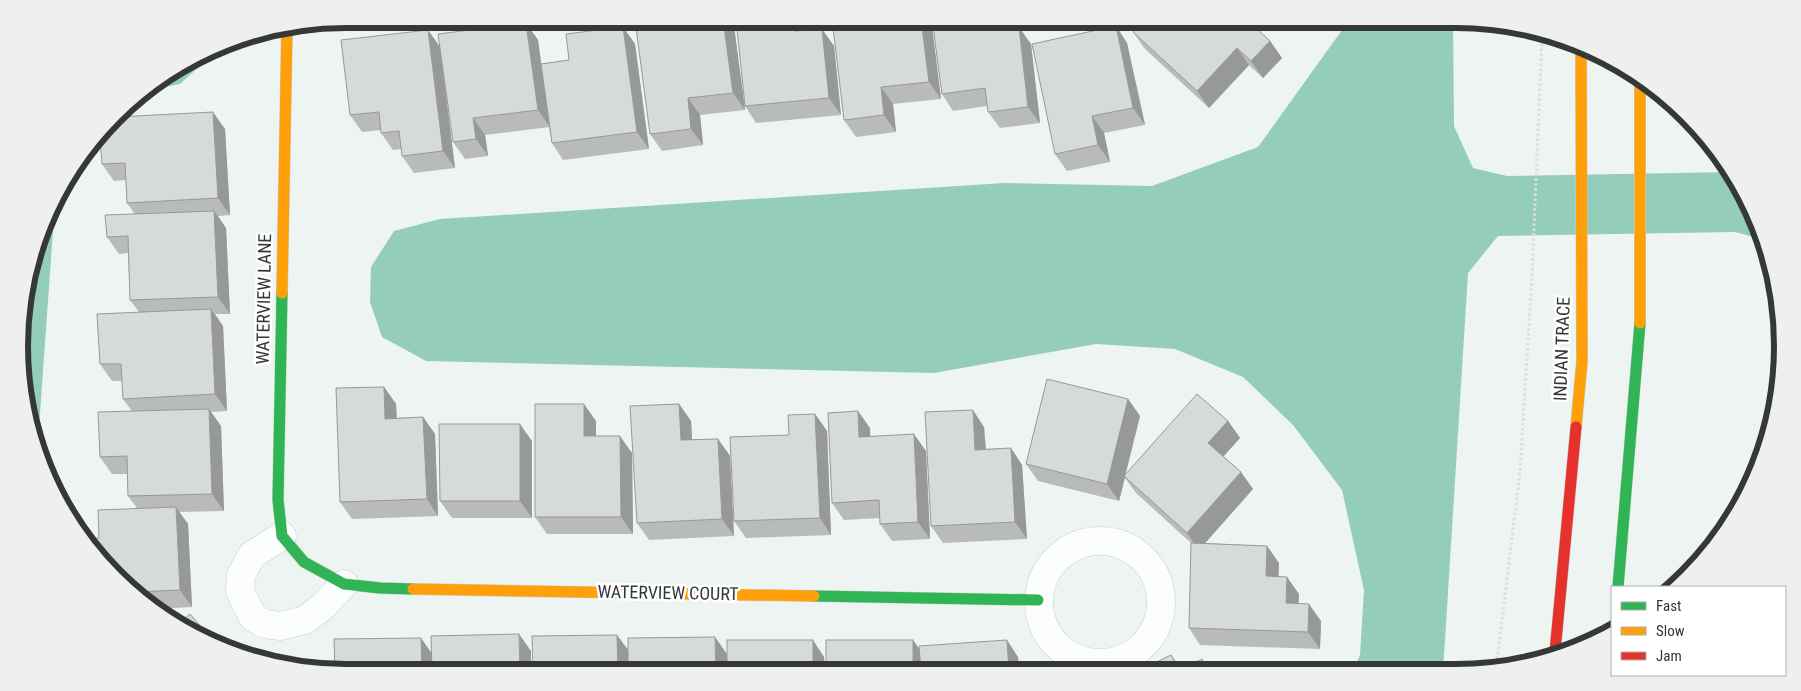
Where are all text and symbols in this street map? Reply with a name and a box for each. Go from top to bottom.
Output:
street label: WATERVIEW LANE [252,233,275,365]
street label: INDIAN TRACE [1549,296,1574,401]
street label: WATERVIEW COURT [597,581,739,604]
legend [1611,586,1786,676]
text: Fast [1656,597,1681,615]
text: Slow [1656,622,1685,640]
text: Jam [1656,647,1682,665]

